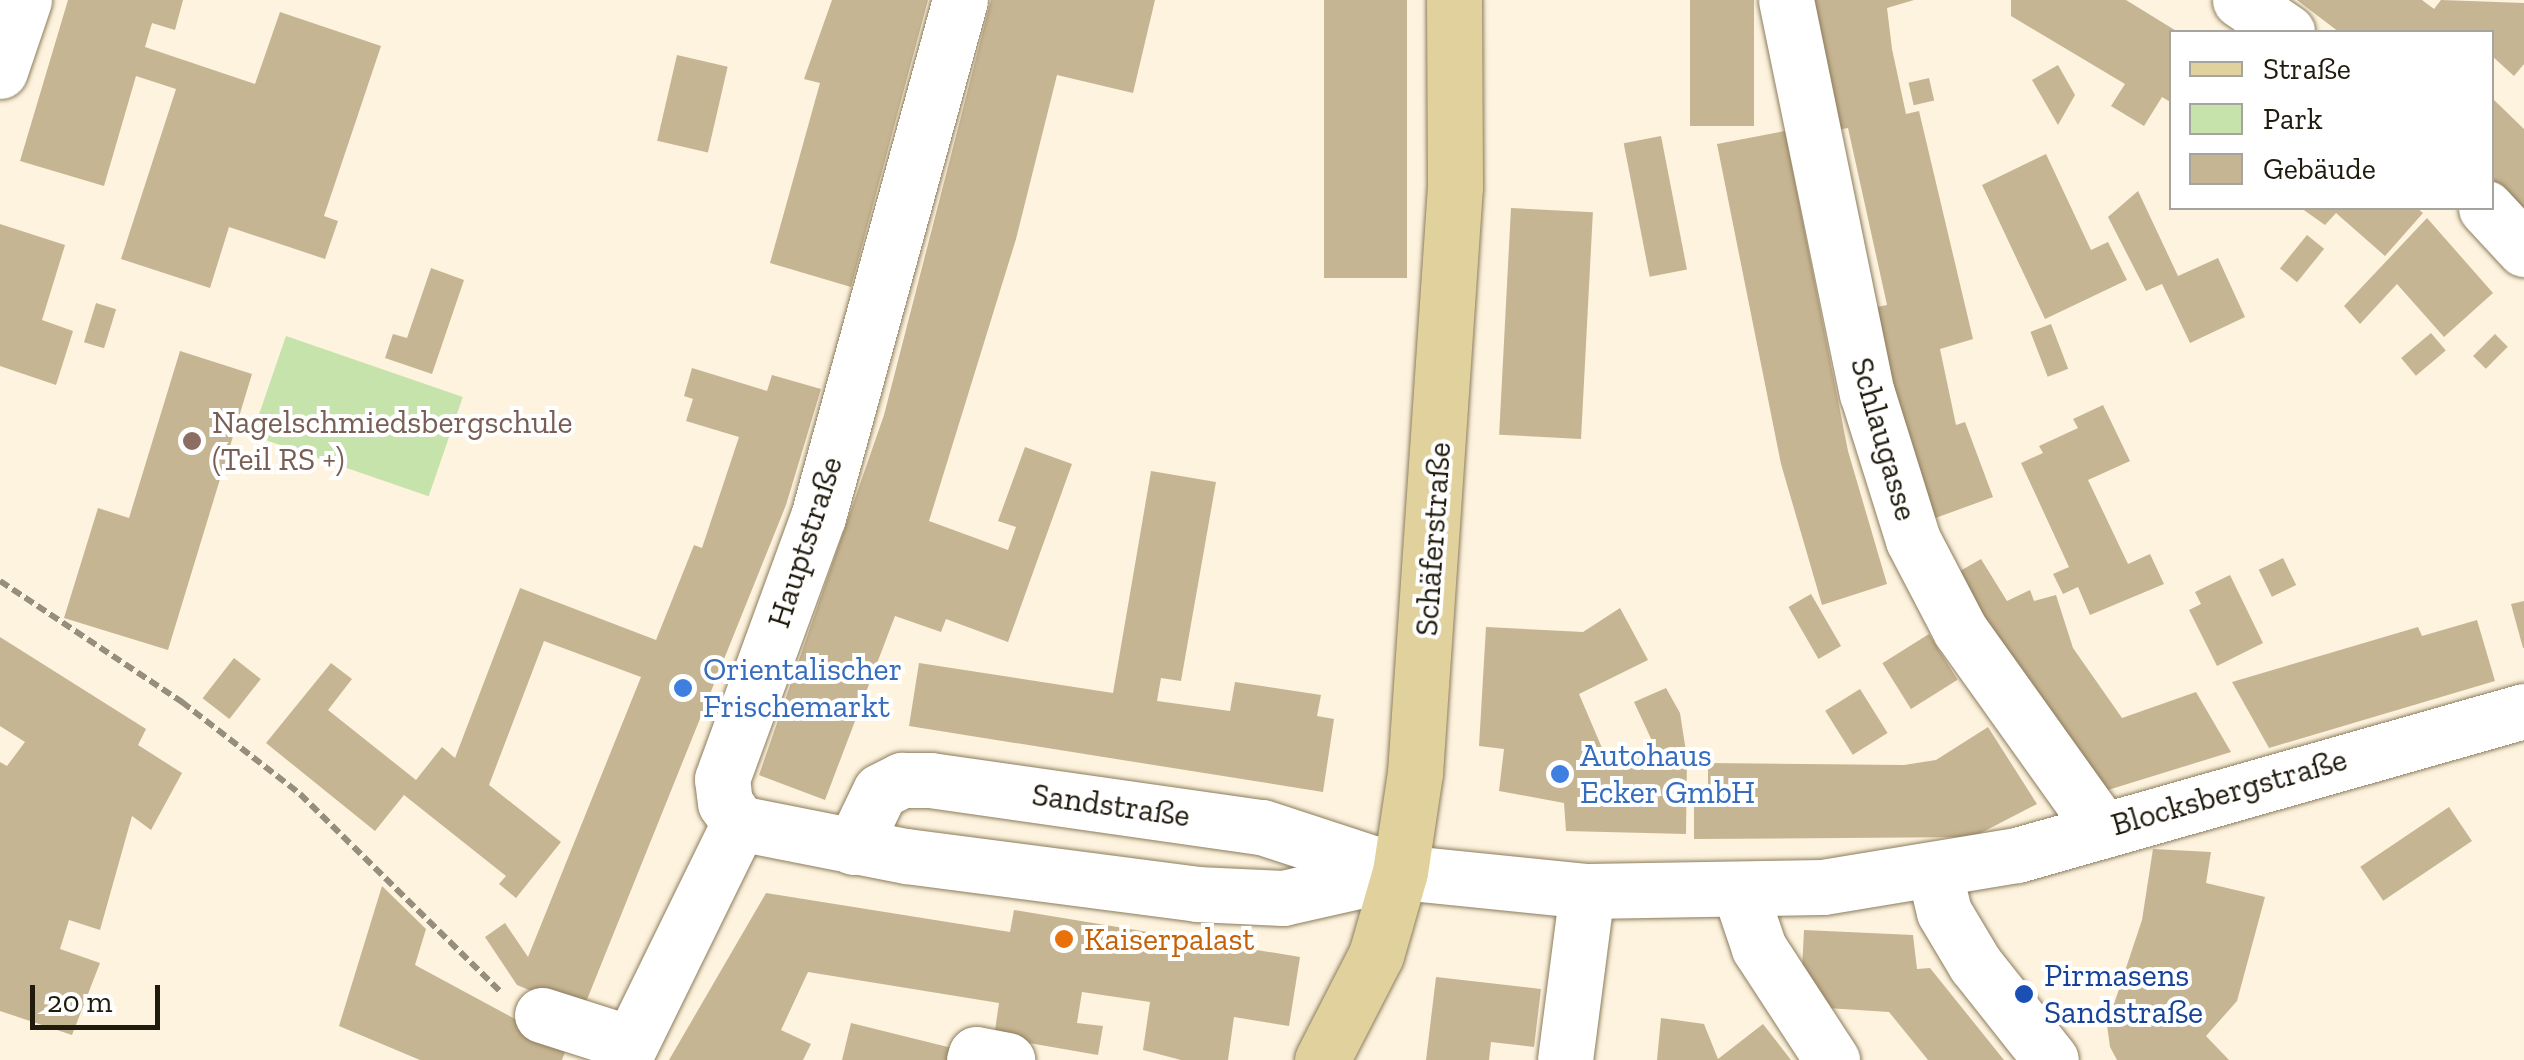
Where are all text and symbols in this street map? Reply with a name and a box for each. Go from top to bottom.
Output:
legend [2169,30,2494,210]
text: Straße [2263,51,2351,87]
text: Park [2263,101,2323,137]
text: Gebäude [2263,151,2376,187]
street label: Schlaugasse [1842,353,1926,525]
place label: Nagelschmiedsbergschule (Teil RS +) [212,404,573,479]
marker: Nagelschmiedsbergschule (Teil RS +) [181,430,203,452]
street label: Schäferstraße [1407,441,1459,637]
street label: Hauptstraße [759,452,851,632]
place label: Orientalischer Frischemarkt [703,651,902,726]
marker: Orientalischer Frischemarkt [672,677,694,699]
place label: Autohaus Ecker GmbH [1580,737,1756,812]
street label: Blocksbergstraße [2107,740,2351,844]
marker: Autohaus Ecker GmbH [1549,763,1571,785]
street label: Sandstraße [1030,775,1192,835]
place label: Kaiserpalast [1084,920,1254,958]
marker: Kaiserpalast [1053,928,1075,950]
place label: Pirmasens Sandstraße [2044,957,2203,1032]
scale bar [35,965,165,1027]
marker: Pirmasens Sandstraße [2013,983,2035,1005]
text: 20 m [47,984,112,1020]

